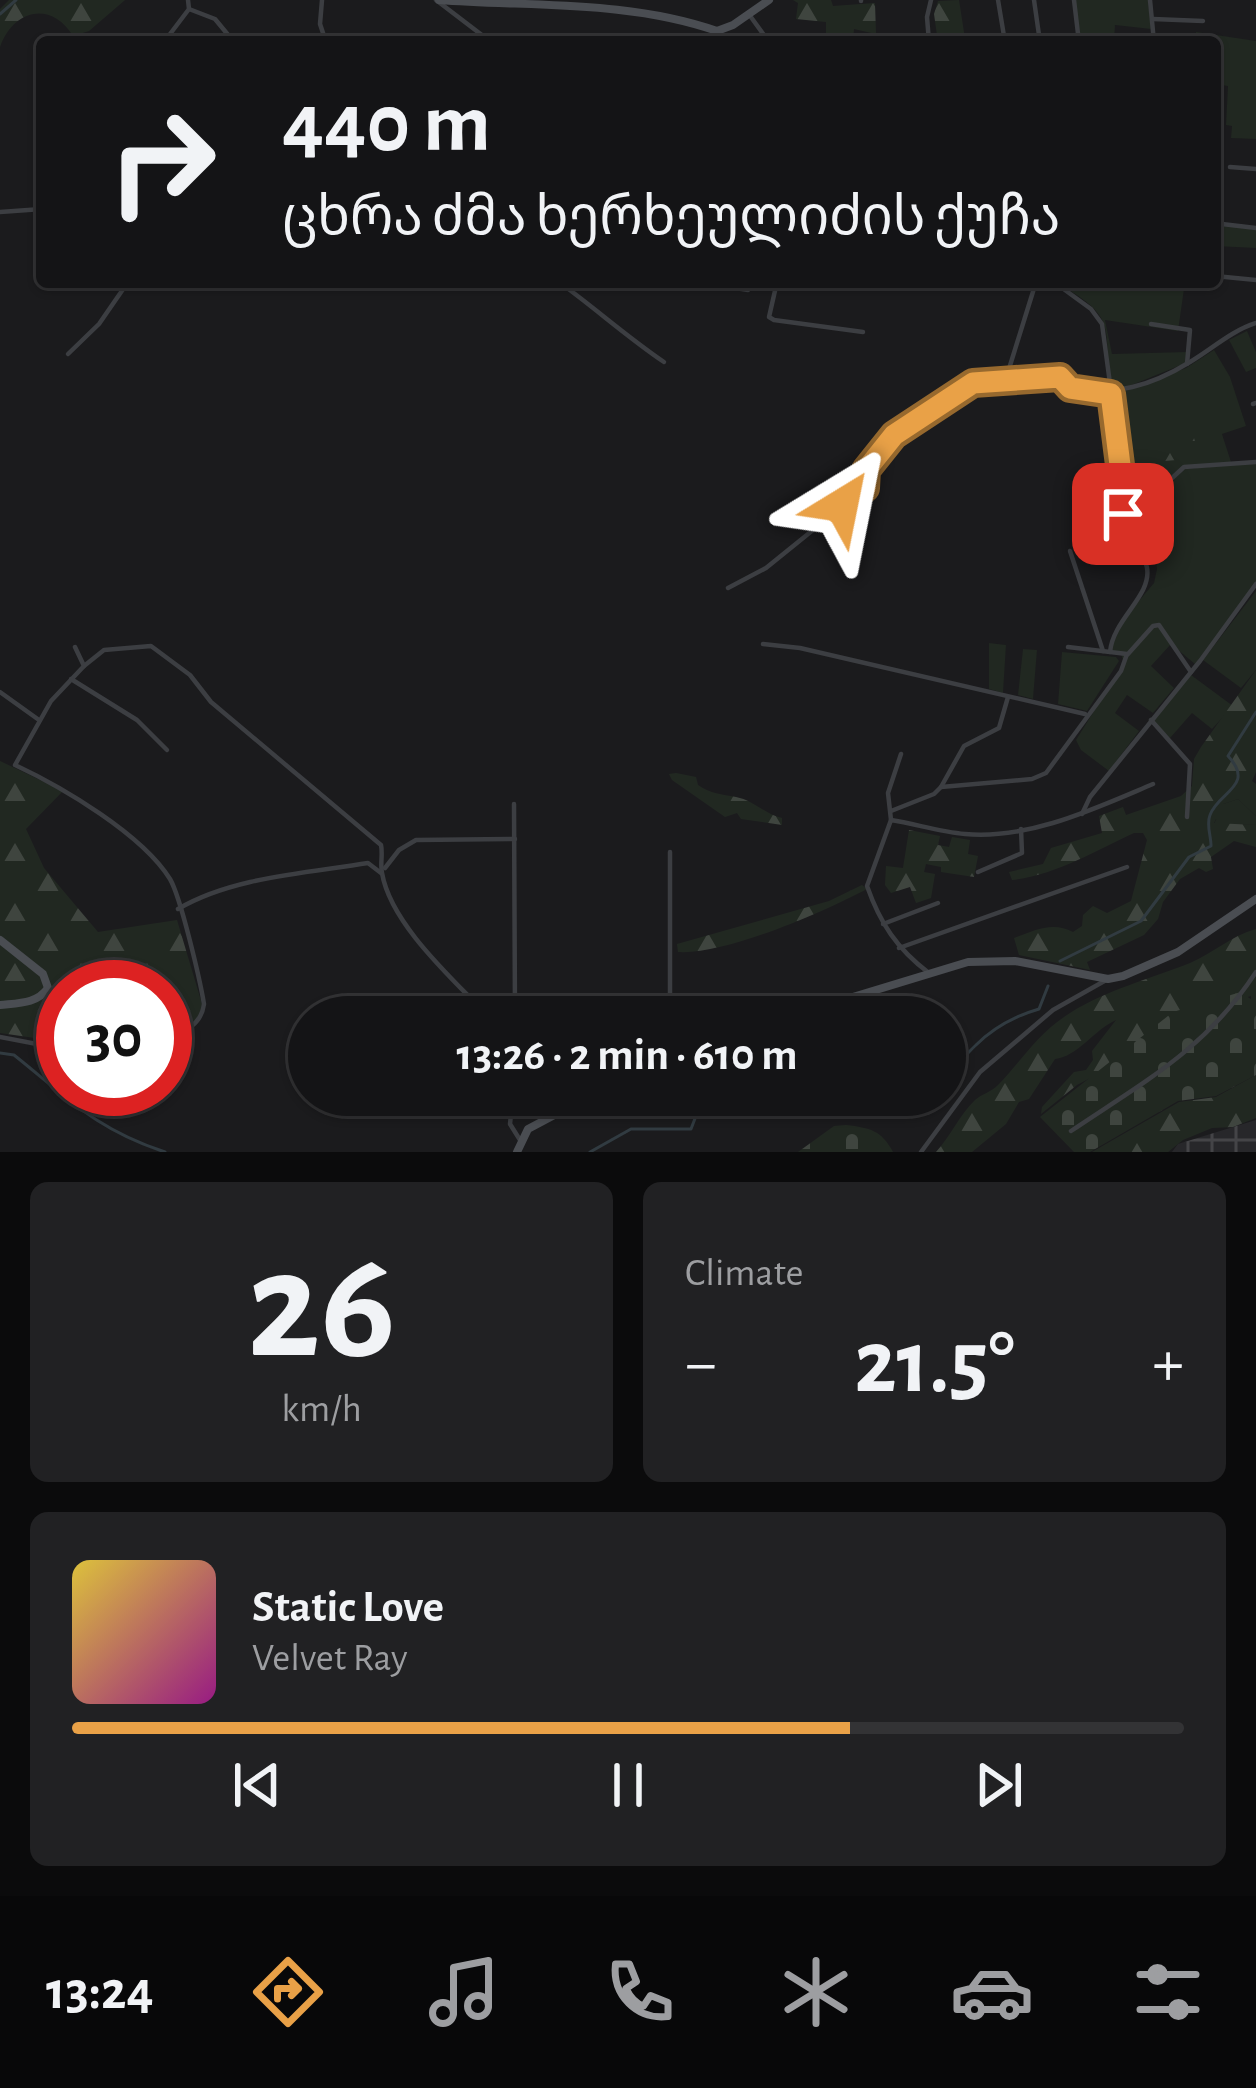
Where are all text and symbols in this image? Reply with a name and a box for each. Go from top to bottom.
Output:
text: 440 m [282,83,491,167]
icon: right [84,84,240,240]
text: ცხრა ძმა ხერხეულიძის ქუჩა [282,191,1061,245]
position arrow [779,442,905,568]
pin [1072,463,1174,565]
icon: arrive [1090,481,1156,547]
speed limit sign: 30 [36,960,192,1116]
text: 13:26 · 2 min · 610 m [457,1033,797,1078]
text: 26 [247,1230,396,1386]
text: Climate [685,1254,803,1293]
text: 21.5° [854,1319,1015,1409]
text: − [685,1331,717,1397]
text: + [1152,1331,1184,1397]
text: km/h [281,1390,362,1429]
text: Static Love [252,1585,444,1630]
text: Velvet Ray [252,1639,408,1678]
icon: previous [224,1752,290,1818]
icon: pause [595,1752,661,1818]
icon: next [966,1752,1032,1818]
icon: directions [246,1950,330,2034]
icon: music [422,1950,506,2034]
icon: phone [598,1950,682,2034]
icon: climate [774,1950,858,2034]
icon: car [950,1950,1034,2034]
icon: filters [1126,1950,1210,2034]
text: 13:24 [46,1965,154,2019]

